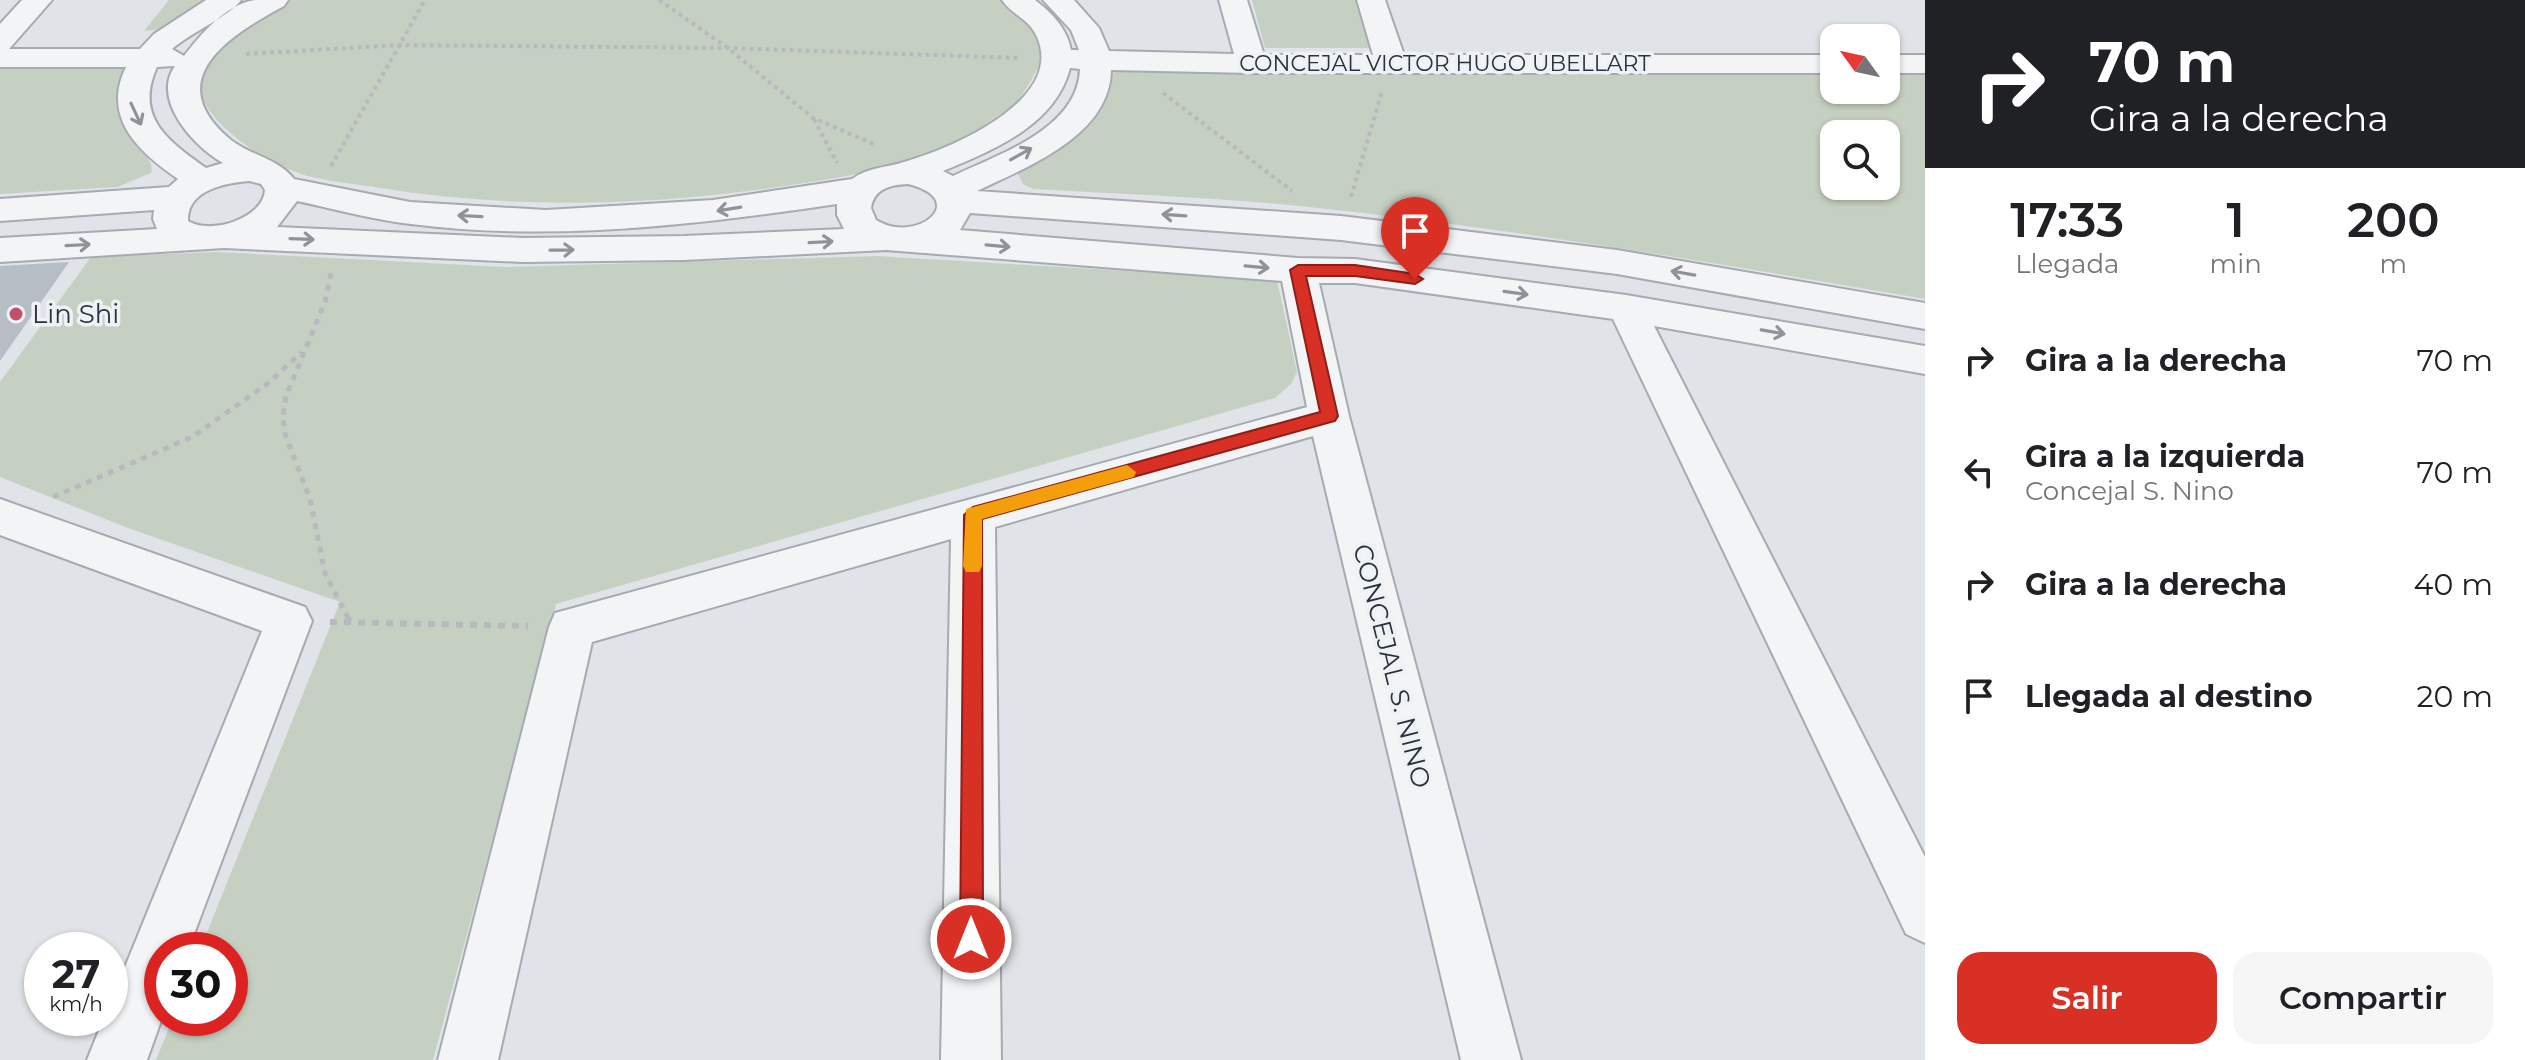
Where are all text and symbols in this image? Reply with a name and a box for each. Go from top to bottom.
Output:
north arrow [1820,24,1900,104]
map controls [1820,24,1900,200]
text: 70 m [2089,28,2235,96]
icon: right [1957,32,2061,136]
street label: CONCEJAL VICTOR HUGO UBELLART [1239,50,1651,77]
text: Gira a la derecha [2089,96,2389,140]
one-way arrow [129,102,144,126]
button: search [1820,120,1900,200]
one-way arrow [1009,146,1032,162]
text: 17:33 [2010,191,2124,249]
text: 1 [2227,191,2245,249]
text: 200 [2347,191,2440,249]
pin [1381,197,1449,279]
one-way arrow [717,202,742,217]
one-way arrow [1161,207,1188,222]
one-way arrow [457,208,483,223]
icon: arrive [1393,209,1437,253]
one-way arrow [288,232,315,247]
one-way arrow [807,234,834,249]
one-way arrow [64,238,91,253]
one-way arrow [984,239,1011,254]
one-way arrow [548,242,575,258]
text: Llegada [2015,248,2119,280]
text: min [2210,248,2262,280]
text: m [2380,248,2407,280]
one-way arrow [1244,260,1270,275]
one-way arrow [1671,265,1696,280]
one-way arrow [1503,286,1528,301]
place label: Lin Shi [32,298,119,330]
marker: Lin Shi [7,305,25,323]
one-way arrow [1760,326,1785,341]
icon: right [1957,338,2001,382]
text: Gira a la derecha [2025,342,2287,379]
text: 70 m [2416,342,2493,379]
text: Gira a la izquierda [2025,438,2305,475]
icon: left [1957,450,2001,494]
text: 70 m [2416,454,2493,491]
text: Concejal S. Nino [2025,475,2234,507]
street label: CONCEJAL S. NINO [1346,541,1438,791]
icon: right [1957,562,2001,606]
text: Gira a la derecha [2025,566,2287,603]
text: 40 m [2414,566,2493,603]
icon: arrive [1957,674,2001,718]
text: Llegada al destino [2025,678,2313,715]
text: 20 m [2416,678,2493,715]
position arrow [929,897,1013,981]
speed limit sign: 30 [144,932,248,1036]
text: 27 [52,949,100,998]
button: Salir [1957,952,2217,1044]
button: Compartir [2233,952,2493,1044]
text: km/h [49,992,103,1016]

